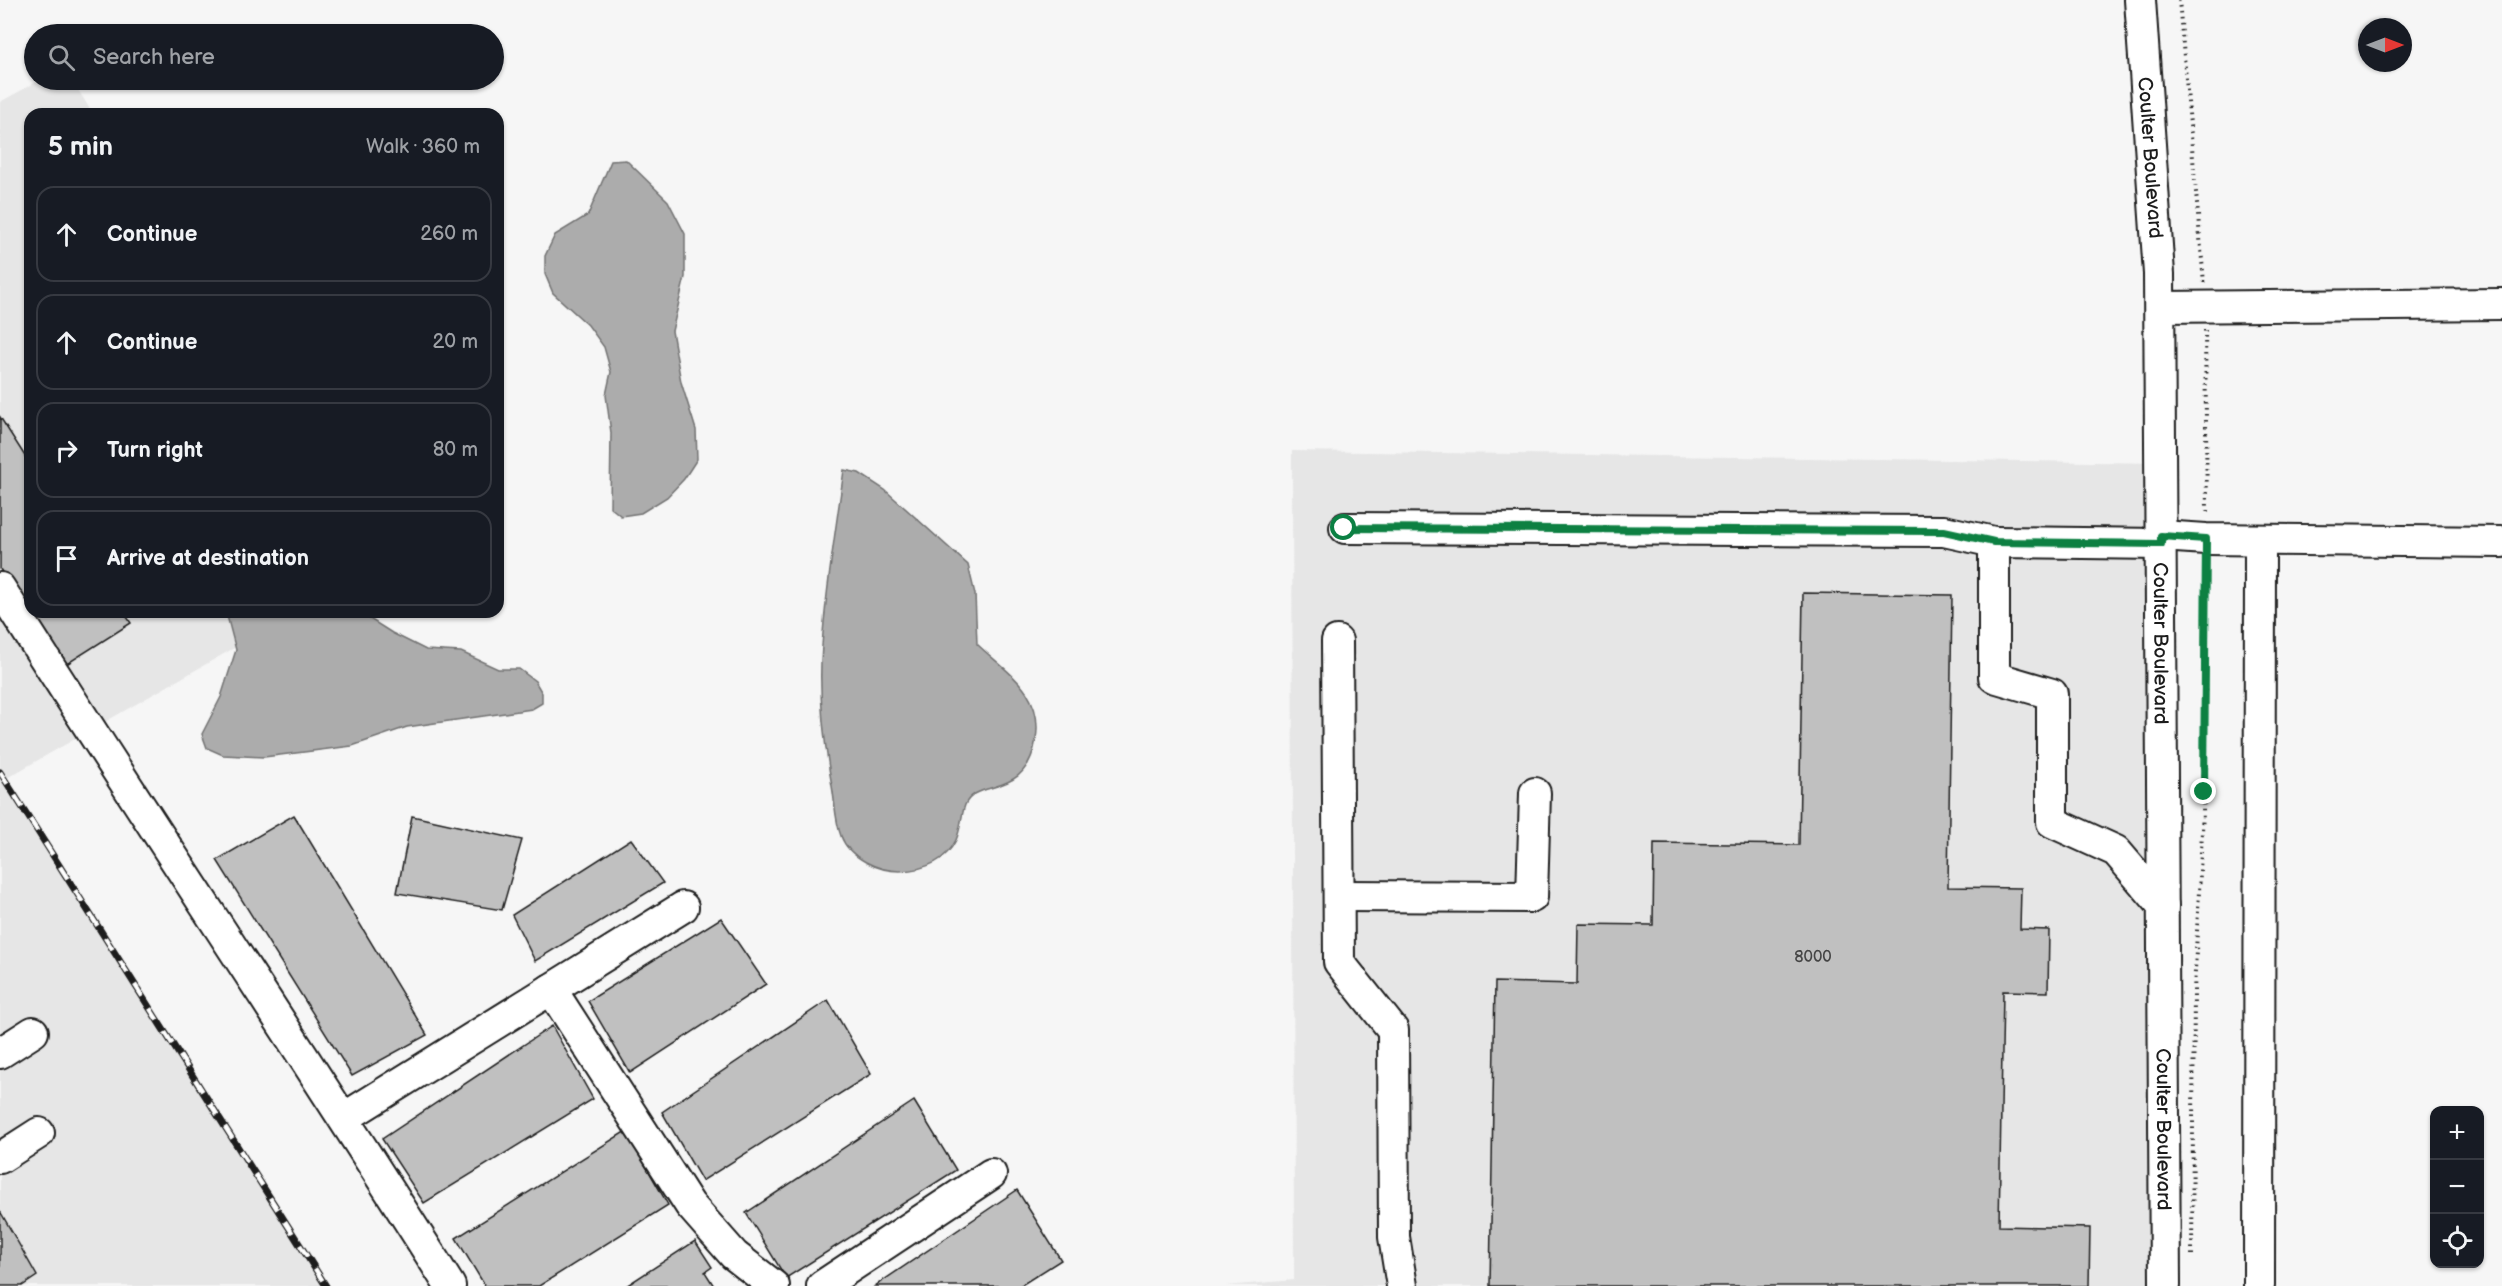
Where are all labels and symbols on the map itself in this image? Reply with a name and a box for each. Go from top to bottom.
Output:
north arrow [2358,18,2412,72]
street label: Coulter Boulevard [2132,76,2168,239]
route start [1330,514,1356,540]
street label: Coulter Boulevard [2148,562,2173,725]
route end [2190,778,2216,804]
house number: 8000 [1794,948,1832,967]
street label: Coulter Boulevard [2151,1048,2176,1211]

